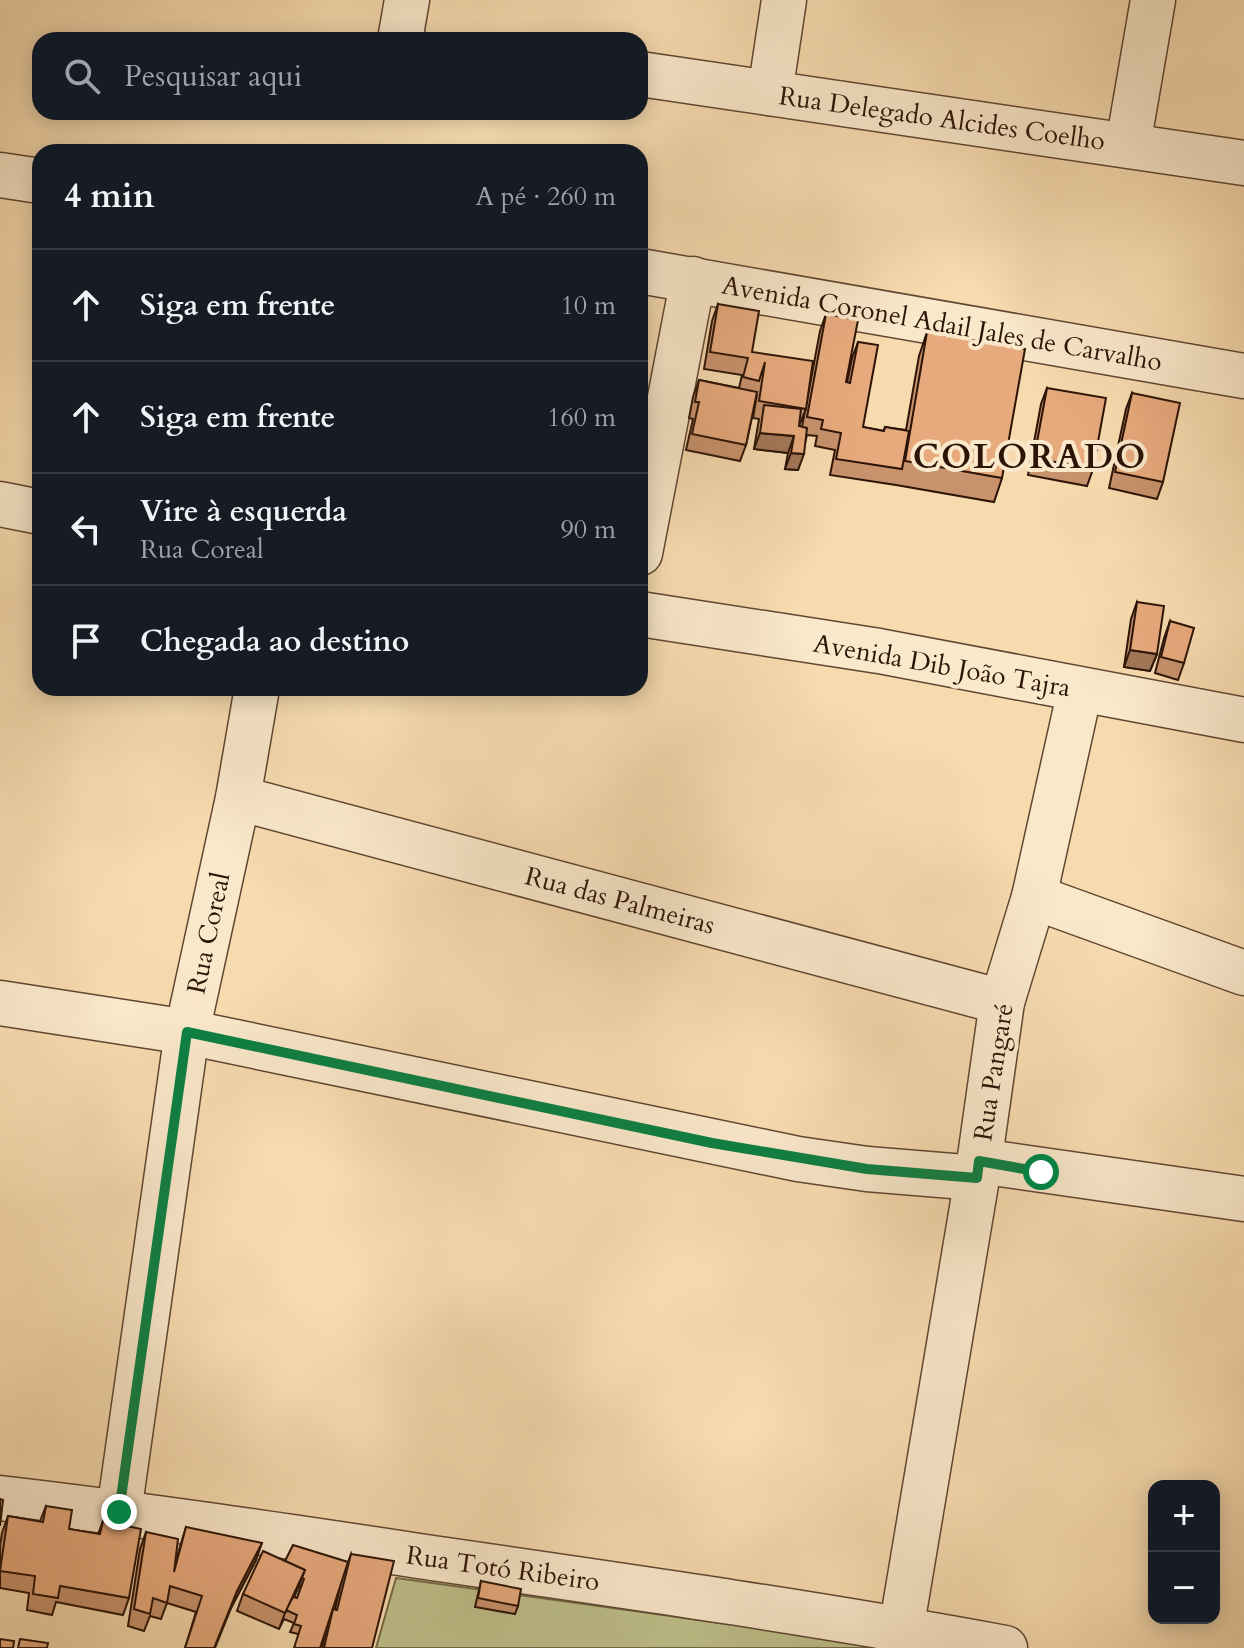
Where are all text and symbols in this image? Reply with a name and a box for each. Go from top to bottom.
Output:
search box [32,32,648,120]
icon: search [60,54,104,98]
text: Pesquisar aqui [124,56,302,97]
street label: Rua Delegado Alcides Coelho [777,78,1107,159]
text: 4 min [64,173,155,219]
text: A pé · 260 m [475,179,616,214]
street label: Avenida Coronel Adail Jales de Carvalho [719,267,1165,379]
icon: ahead [64,283,108,327]
text: Siga em frente [140,285,335,326]
text: 10 m [560,288,616,323]
icon: ahead [64,395,108,439]
text: Siga em frente [140,397,335,438]
text: 160 m [547,400,616,435]
district label: COLORADO [913,434,1147,480]
text: Vire à esquerda [140,491,347,532]
icon: left [64,507,108,551]
text: 90 m [560,512,616,547]
text: Rua Coreal [140,532,264,567]
icon: arrive [64,619,108,663]
text: Chegada ao destino [140,621,409,662]
street label: Avenida Dib João Tajra [811,626,1073,705]
street label: Rua das Palmeiras [521,858,719,943]
street label: Rua Coreal [179,869,239,997]
street label: Rua Pangaré [965,1001,1022,1143]
route start [1023,1154,1059,1190]
map controls [1148,1480,1220,1624]
button: + [1148,1480,1220,1552]
route end [101,1494,137,1530]
street label: Rua Totó Ribeiro [404,1538,602,1599]
button: − [1148,1552,1220,1624]

